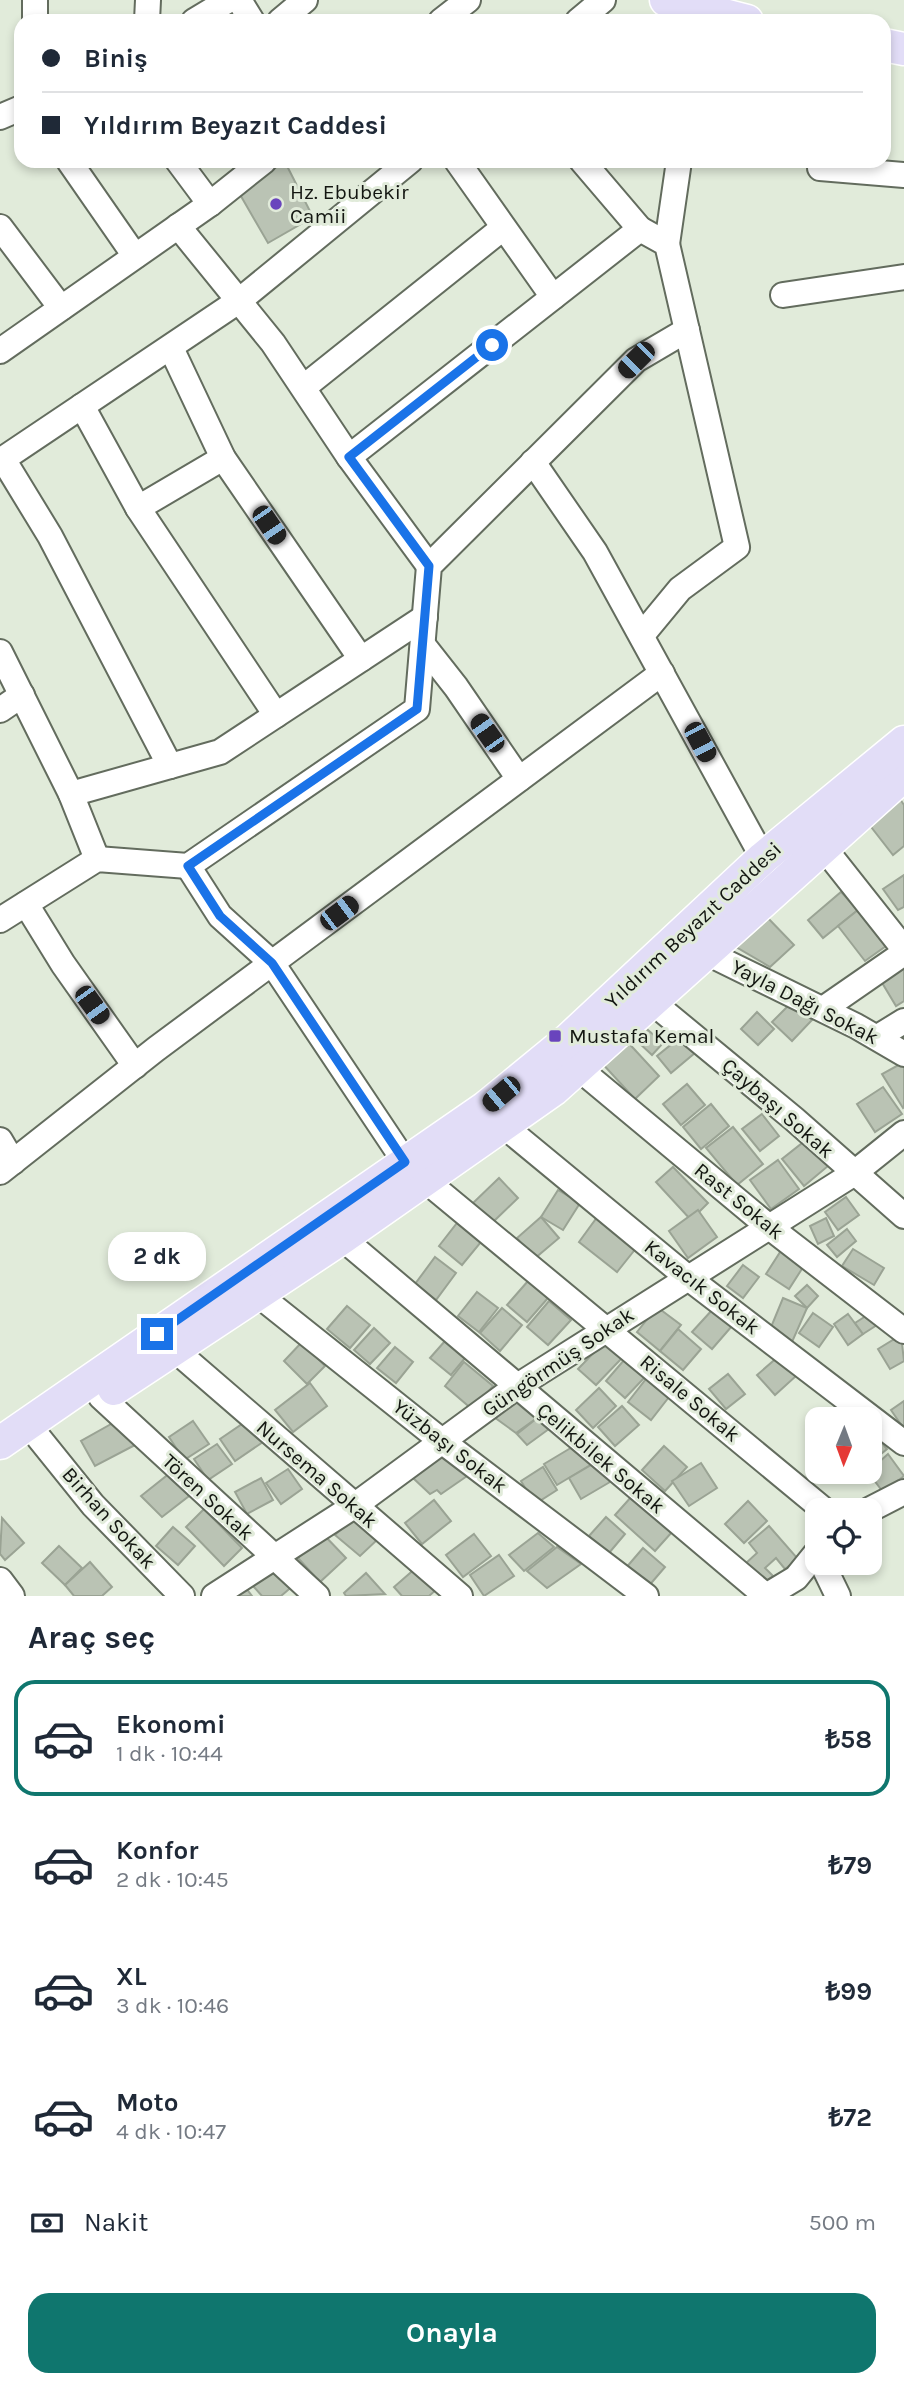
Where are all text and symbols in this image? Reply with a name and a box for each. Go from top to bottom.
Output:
text: Biniş [84,43,148,74]
text: Yıldırım Beyazıt Caddesi [84,110,387,141]
place label: Hz. Ebubekir Camii [290,180,409,228]
marker: Hz. Ebubekir Camii [268,196,284,212]
route start [476,329,508,361]
car [614,338,659,382]
car [249,502,290,548]
car [467,710,508,756]
car [681,719,720,765]
street label: Yıldırım Beyazıt Caddesi [600,837,786,1013]
car [316,892,363,934]
street label: Yayla Dağı Sokak [727,955,883,1050]
car [72,982,113,1028]
place label: Mustafa Kemal [569,1024,714,1048]
marker: Mustafa Kemal [547,1028,563,1044]
street label: Çaybaşı Sokak [717,1053,839,1163]
car [479,1072,524,1116]
street label: Rast Sokak [690,1158,789,1244]
callout: 2 dk [108,1232,206,1282]
street label: Kavacık Sokak [640,1235,765,1340]
text: 2 dk [133,1243,181,1270]
street label: Güngörmüş Sokak [478,1302,638,1422]
route end [141,1318,173,1350]
street label: Risale Sokak [635,1349,745,1447]
street label: Yüzbaşı Sokak [388,1394,512,1498]
street label: Çelikbilek Sokak [532,1398,670,1518]
north arrow [805,1407,882,1484]
map controls [805,1407,882,1575]
street label: Nursema Sokak [252,1415,382,1533]
street label: Tören Sokak [157,1449,259,1545]
street label: Birhan Sokak [57,1462,161,1574]
button: locate [805,1498,882,1575]
text: Araç seç [28,1619,155,1656]
icon: car [32,1707,95,1770]
text: Ekonomi [116,1709,225,1740]
text: ₺58 [825,1724,872,1755]
text: 1 dk · 10:44 [116,1740,223,1767]
icon: car [32,1833,95,1896]
text: Konfor [116,1835,198,1866]
text: ₺79 [828,1850,872,1881]
text: 2 dk · 10:45 [116,1866,229,1893]
icon: car [32,1959,95,2022]
text: XL [116,1961,147,1992]
text: ₺99 [825,1976,872,2007]
text: 3 dk · 10:46 [116,1992,229,2019]
icon: car [32,2085,95,2148]
text: Moto [116,2087,178,2118]
text: ₺72 [828,2102,872,2133]
text: 4 dk · 10:47 [116,2118,226,2145]
icon: cash [28,2204,66,2242]
text: Nakit [84,2207,148,2238]
text: 500 m [809,2209,876,2236]
button: Onayla [28,2293,876,2373]

